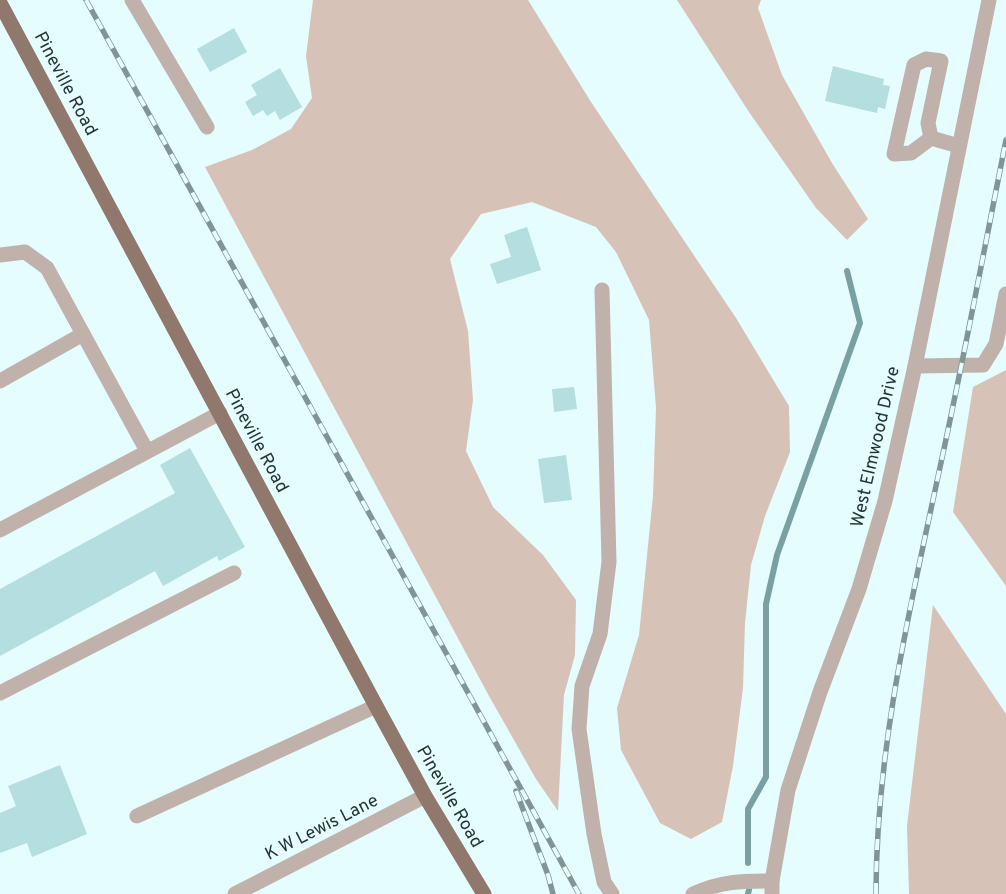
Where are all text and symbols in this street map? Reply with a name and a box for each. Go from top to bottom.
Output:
street label: Pineville Road [28,28,102,140]
street label: West Elmwood Drive [846,364,906,530]
street label: Pineville Road [219,385,293,497]
street label: Pineville Road [410,742,488,852]
street label: K W Lewis Lane [261,790,383,866]

